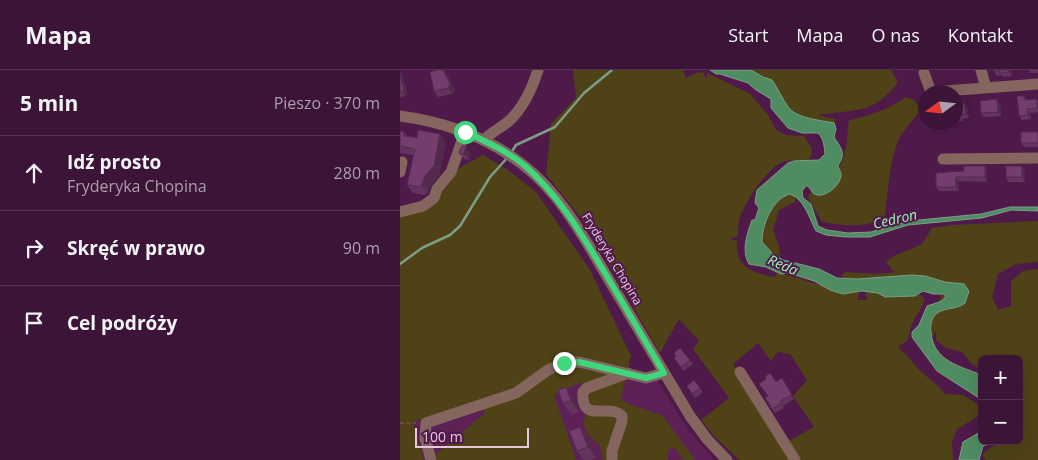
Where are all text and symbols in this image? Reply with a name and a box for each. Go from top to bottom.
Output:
text: Mapa [25,18,92,51]
text: Start [728,23,768,47]
text: Mapa [796,23,844,47]
text: O nas [872,23,920,47]
text: Kontakt [948,23,1013,47]
north arrow [918,85,963,130]
text: 5 min [20,89,78,117]
text: Pieszo · 370 m [274,92,380,114]
route start [454,121,477,144]
text: Idź prosto [67,149,161,175]
icon: ahead [20,159,48,187]
text: 280 m [334,162,380,184]
text: Fryderyka Chopina [67,175,207,197]
water label: Cedron [871,204,919,233]
street label: Fryderyka Chopina [578,209,647,308]
icon: right [20,234,48,262]
text: Skręć w prawo [67,235,205,261]
text: 90 m [343,237,380,259]
water label: Reda [765,250,801,279]
icon: arrive [20,309,48,337]
text: Cel podróży [67,310,177,336]
route end [553,352,576,375]
map controls [978,355,1023,445]
button: + [978,355,1023,400]
button: − [978,400,1023,445]
scale bar [415,425,529,448]
text: 100 m [422,427,463,446]

